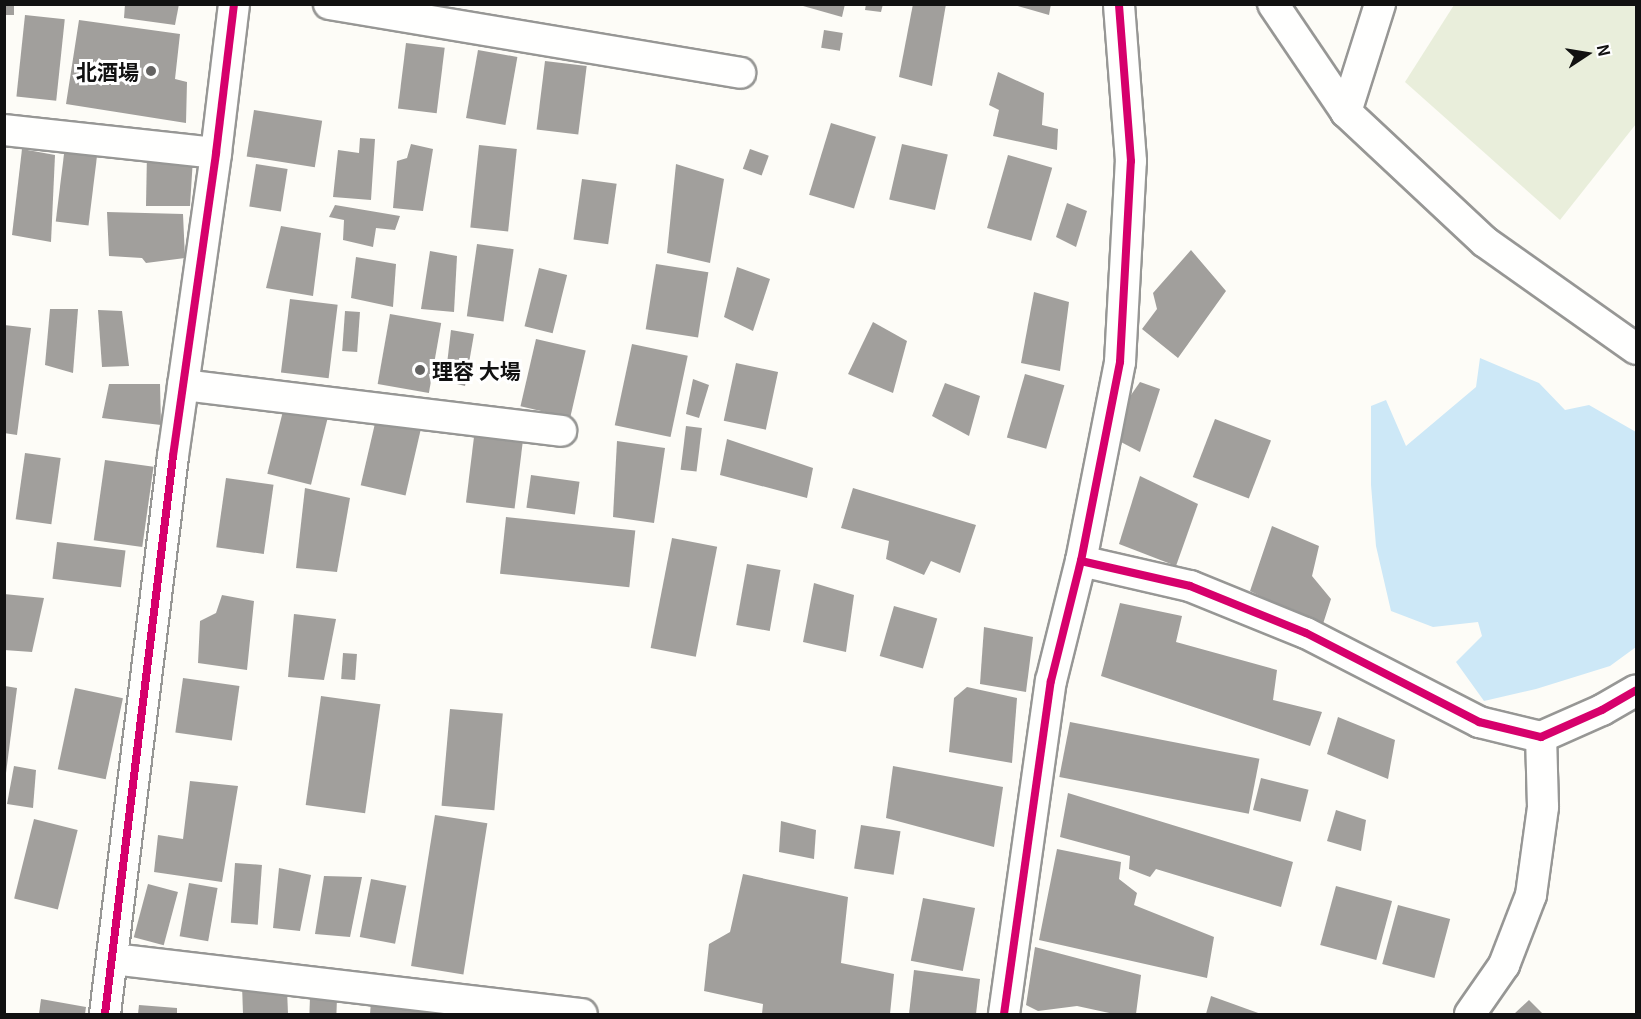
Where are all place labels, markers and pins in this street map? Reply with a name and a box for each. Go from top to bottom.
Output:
place label: 北酒場 [76,58,139,84]
marker: 北酒場 [144,64,158,78]
place label: 理容 大場 [432,357,521,383]
marker: 理容 大場 [413,363,427,377]

